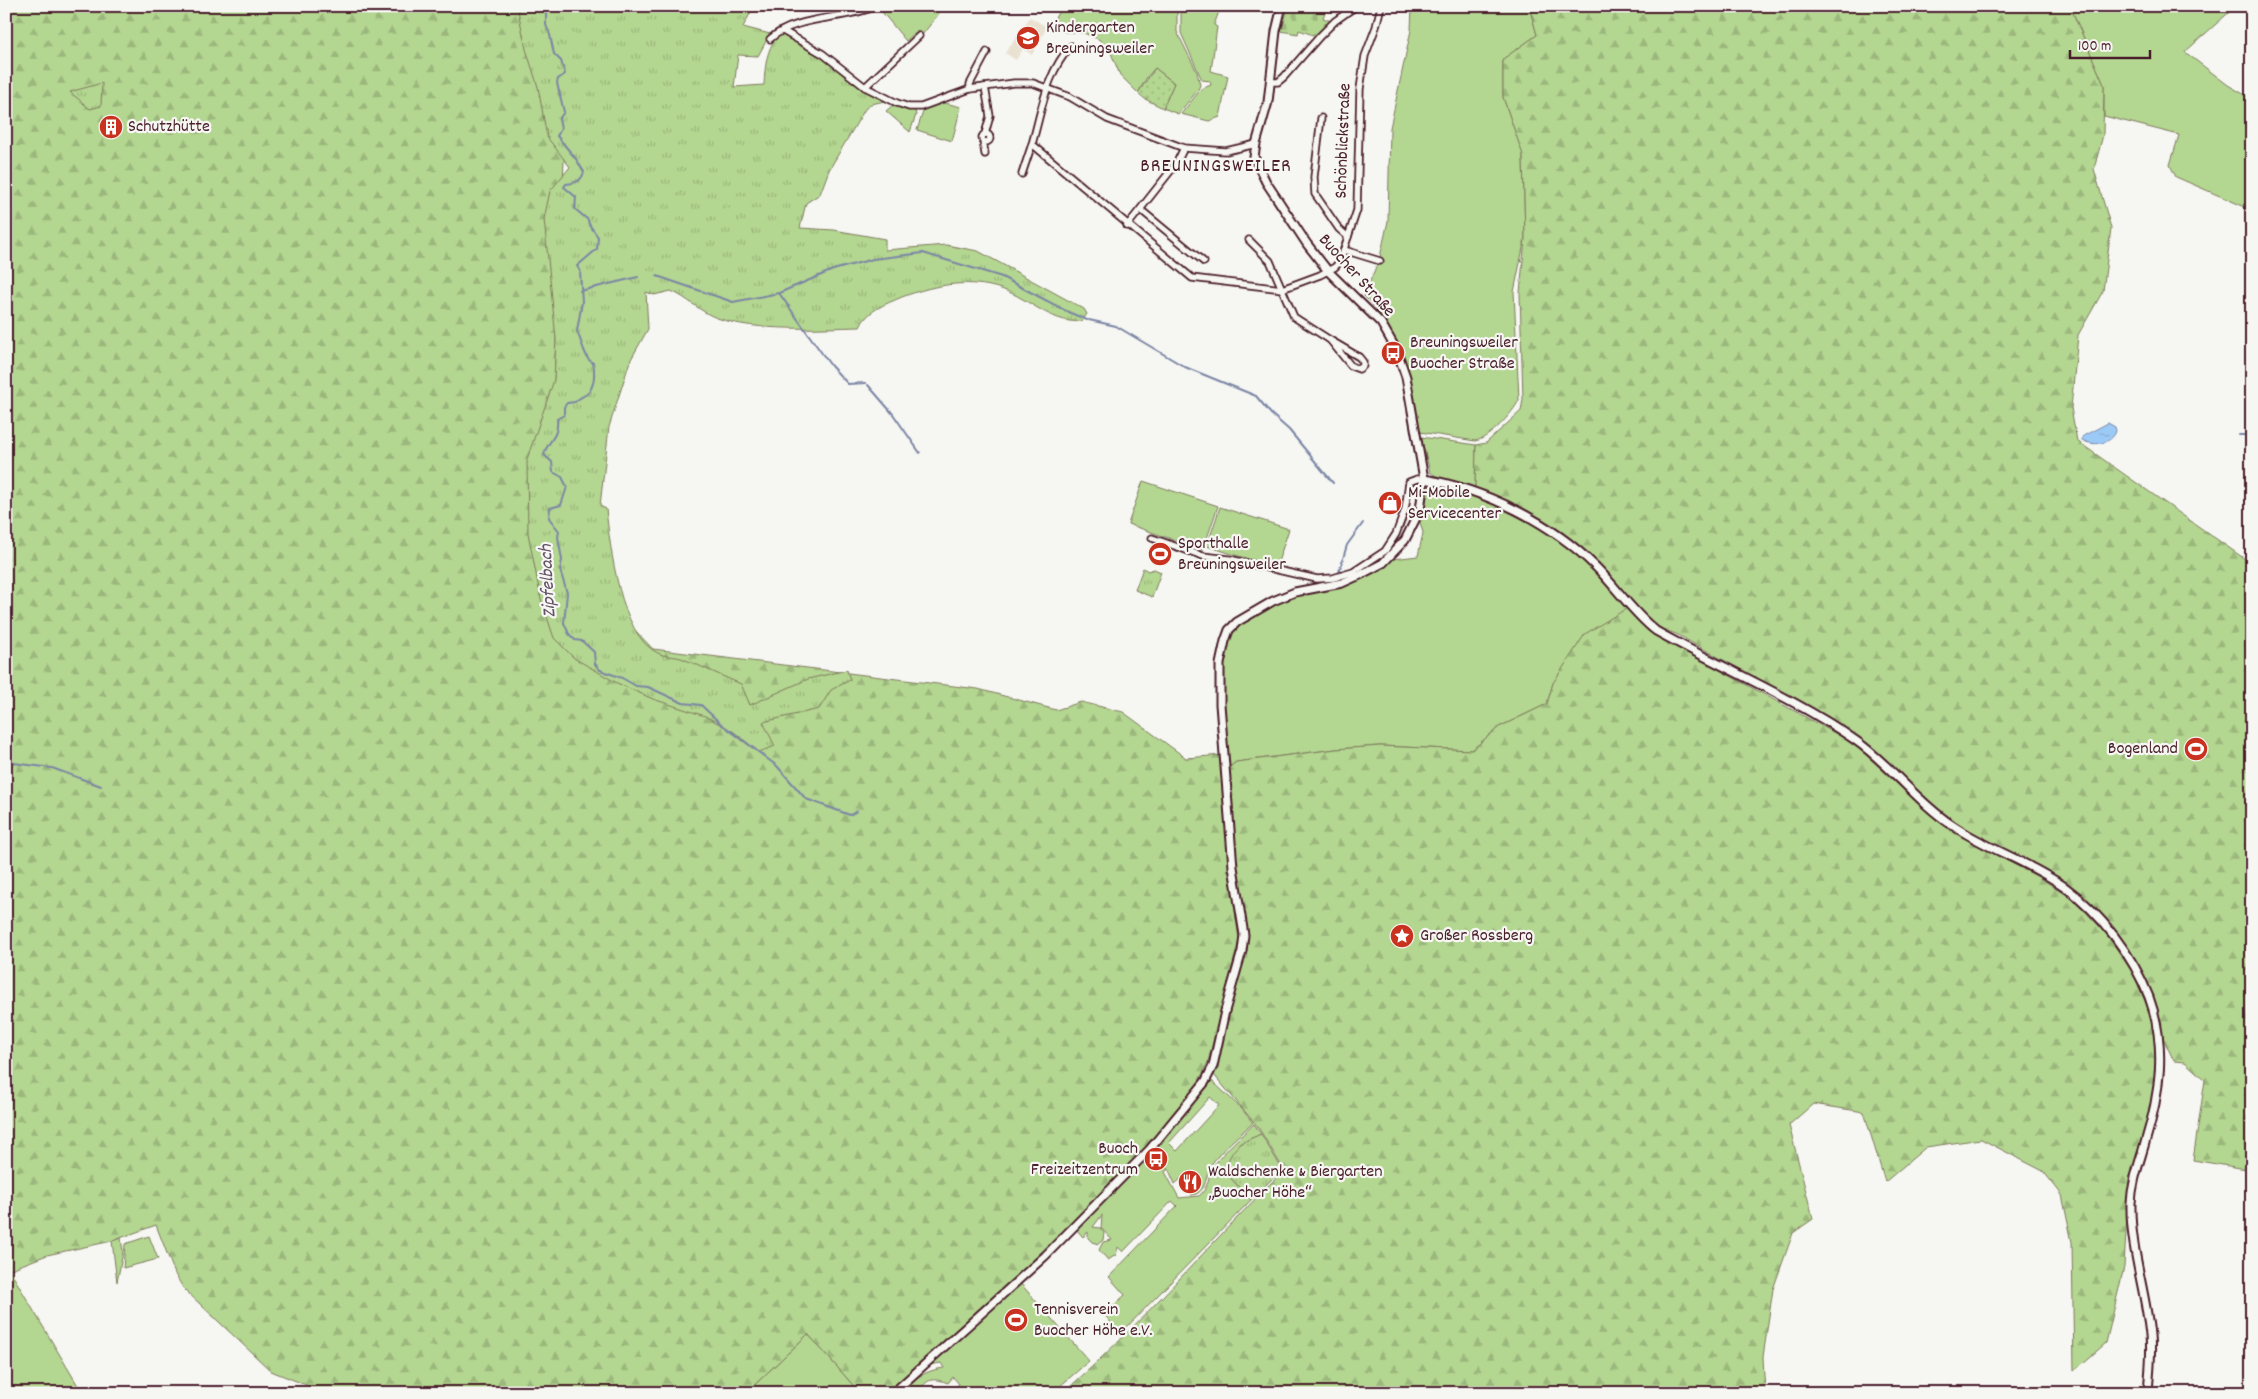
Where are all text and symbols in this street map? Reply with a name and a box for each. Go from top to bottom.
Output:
place label: Kindergarten Breuningsweiler [1046,16,1154,62]
school or university icon: Kindergarten Breuningsweiler [1015,25,1041,51]
scale bar [2070,28,2150,60]
text: 100 m [2078,36,2111,58]
street label: Schönblickstraße [1329,83,1359,199]
building icon: Schutzhütte [98,114,124,140]
place label: Schutzhütte [128,115,210,140]
district label: BREUNINGSWEILER [1140,153,1292,181]
street label: Buocher Straße [1312,229,1400,323]
place label: Breuningsweiler Buocher Straße [1410,331,1518,377]
bus stop icon: Breuningsweiler Buocher Straße [1380,340,1406,366]
place label: Mi-Mobile Servicecenter [1408,481,1502,527]
shop icon: Mi-Mobile Servicecenter [1377,490,1403,516]
place label: Sporthalle Breuningsweiler [1178,532,1286,578]
sports icon: Sporthalle Breuningsweiler [1147,541,1173,567]
water label: Zipfelbach [534,542,564,618]
sports icon: Bogenland [2183,736,2209,762]
place label: Bogenland [2108,737,2178,762]
place icon: Großer Rossberg [1389,923,1415,949]
place label: Großer Rossberg [1420,924,1533,949]
place label: Buoch Freizeitzentrum [1031,1137,1138,1183]
bus stop icon: Buoch Freizeitzentrum [1143,1146,1169,1172]
place label: Waldschenke & Biergarten „Buocher Höhe“ [1208,1160,1383,1206]
restaurant icon: Waldschenke & Biergarten „Buocher Höhe“ [1177,1169,1203,1195]
place label: Tennisverein Buocher Höhe e.V. [1034,1298,1153,1344]
sports icon: Tennisverein Buocher Höhe e.V. [1003,1307,1029,1333]

